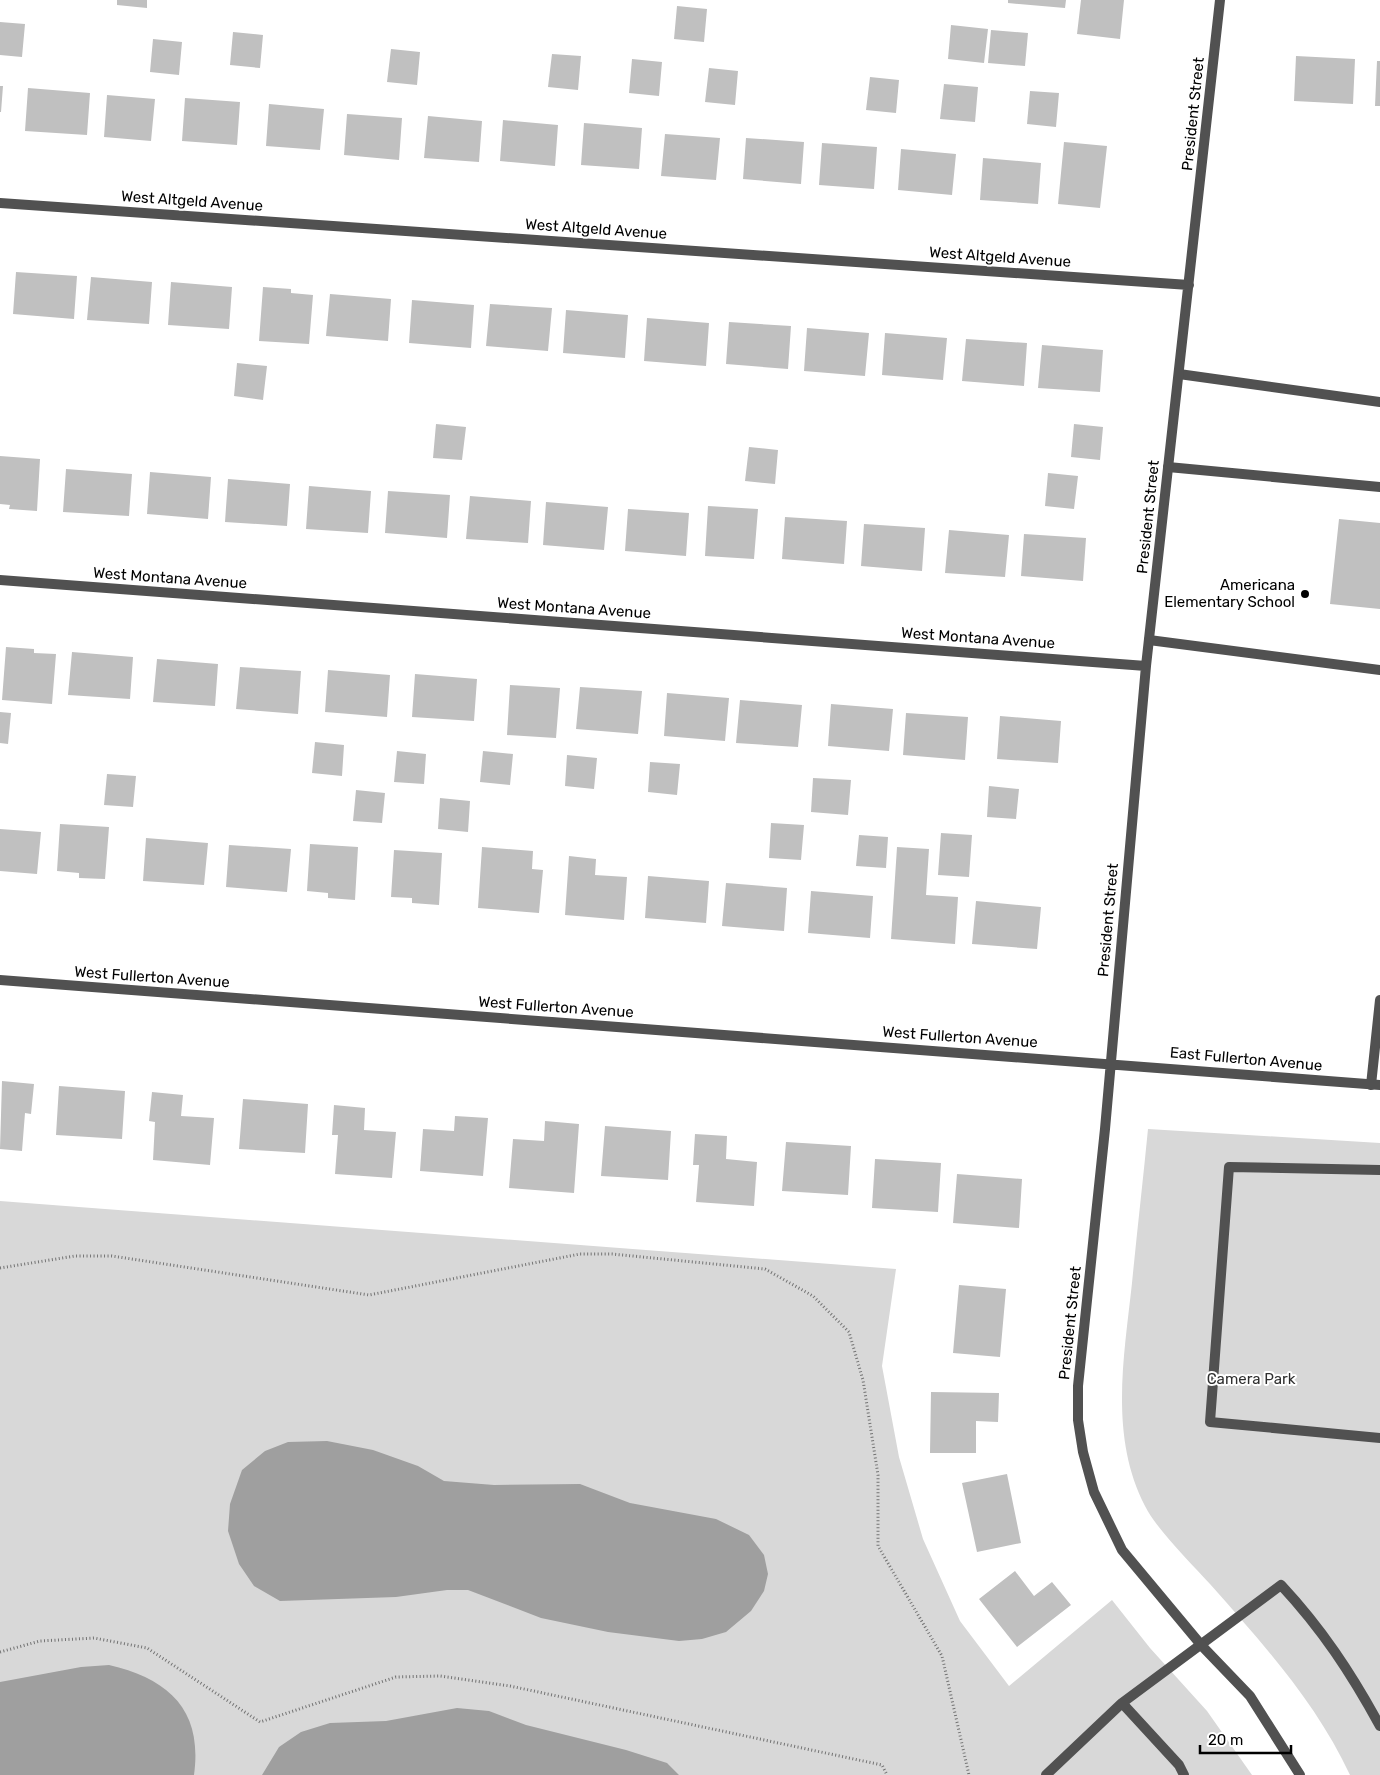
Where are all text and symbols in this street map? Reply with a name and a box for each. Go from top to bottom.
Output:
street label: President Street [1178,56,1208,172]
street label: West Altgeld Avenue [120,187,264,215]
street label: West Altgeld Avenue [524,215,668,243]
street label: West Altgeld Avenue [928,243,1072,271]
street label: President Street [1133,459,1163,575]
street label: West Montana Avenue [92,564,248,592]
place label: Americana Elementary School [1164,576,1295,611]
marker: Americana Elementary School [1299,588,1311,600]
street label: West Montana Avenue [496,594,652,622]
street label: West Montana Avenue [900,624,1056,652]
street label: President Street [1094,862,1122,978]
street label: West Fullerton Avenue [74,963,230,991]
street label: West Fullerton Avenue [478,993,634,1021]
street label: West Fullerton Avenue [882,1023,1038,1051]
street label: East Fullerton Avenue [1169,1043,1323,1075]
street label: President Street [1055,1265,1085,1381]
park label: Camera Park [1207,1370,1296,1388]
scale bar [1200,1722,1291,1754]
text: 20 m [1208,1731,1243,1749]

